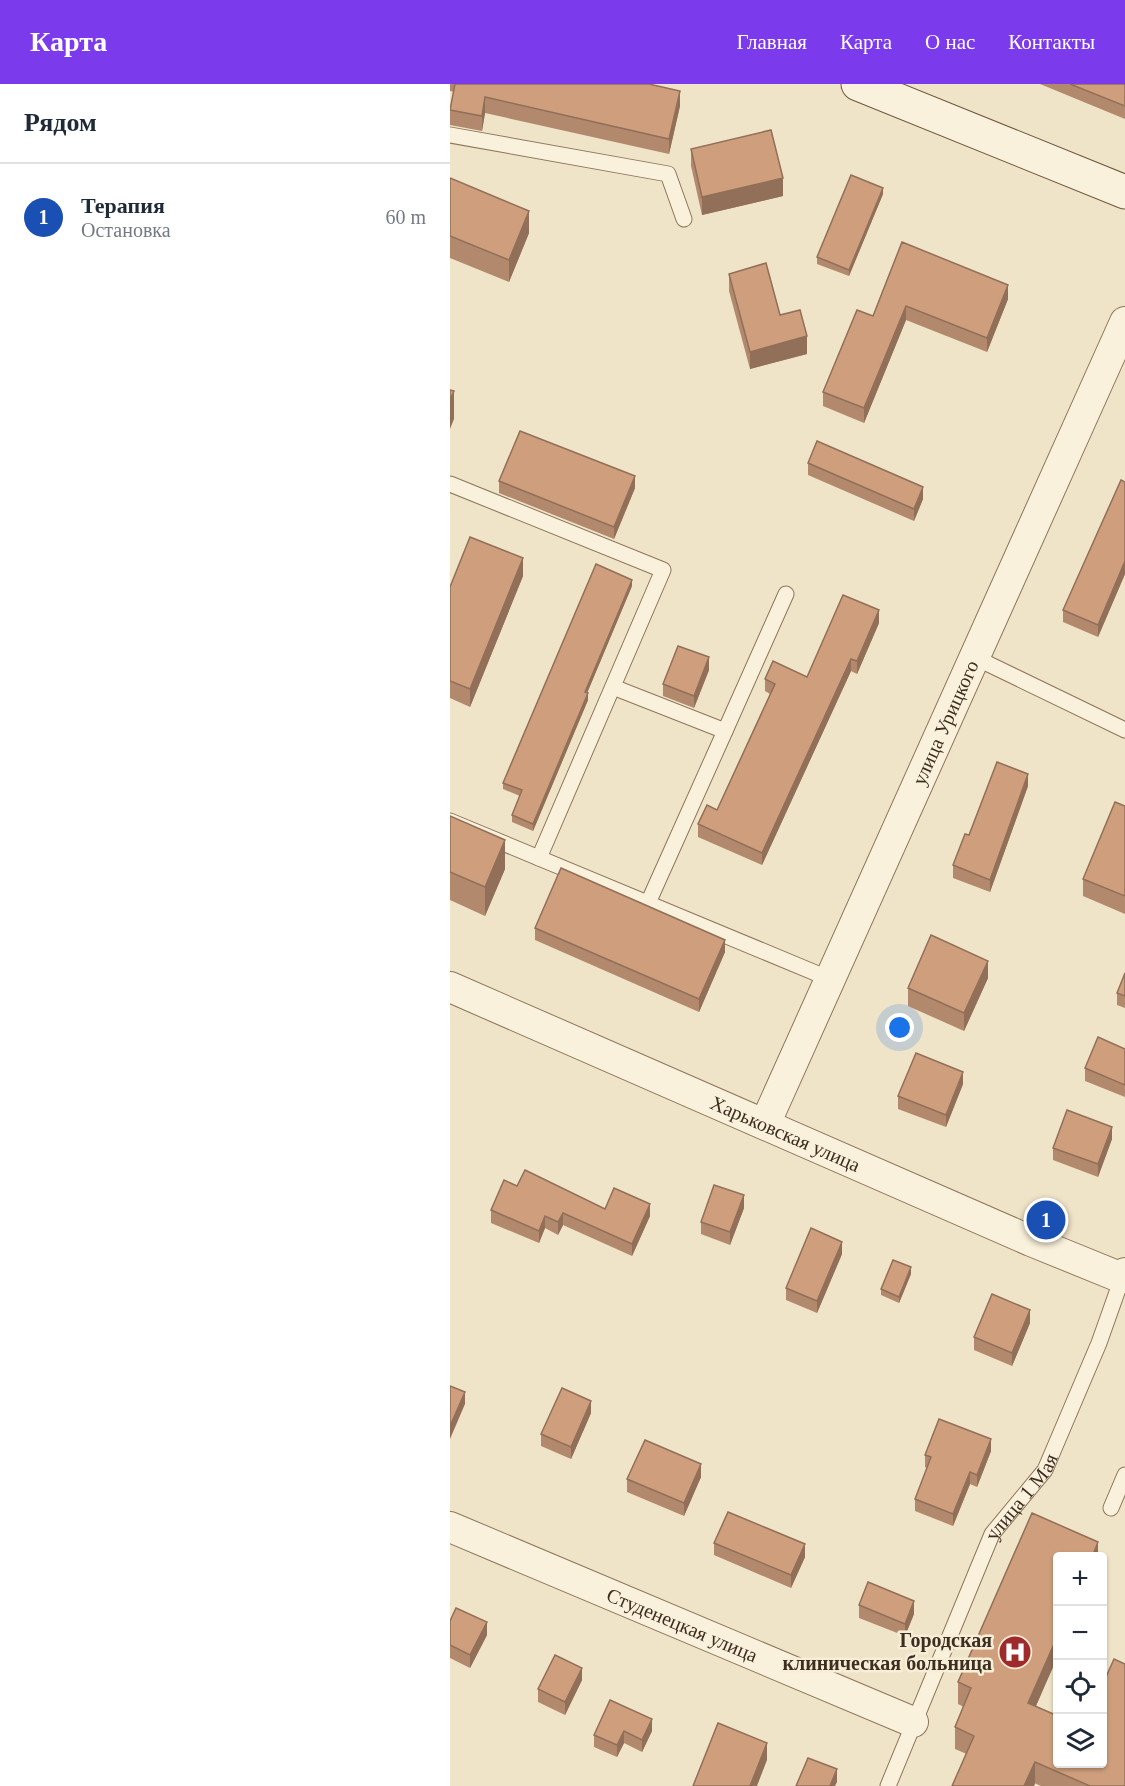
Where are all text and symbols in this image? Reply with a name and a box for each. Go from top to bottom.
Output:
text: Карта [30,26,107,57]
text: Главная [737,30,807,54]
text: Карта [840,30,892,54]
text: О нас [925,30,975,54]
text: Контакты [1008,30,1095,54]
text: Рядом [24,108,97,137]
text: Терапия [81,193,165,218]
text: 1 [39,206,49,228]
text: 60 m [385,206,426,228]
text: Остановка [81,219,171,241]
street label: улица Урицкого [908,657,983,789]
your location [885,1013,914,1042]
street label: Харьковская улица [707,1091,864,1176]
pin: 1 [1026,1198,1066,1242]
street label: улица 1 Мая [980,1450,1062,1543]
map controls [1053,1552,1107,1768]
button: + [1053,1552,1107,1606]
street label: Студенецкая улица [604,1583,761,1666]
button: − [1053,1606,1107,1660]
place label: Городская клиническая больница [783,1629,992,1674]
hospital icon: Городская клиническая больница [997,1634,1033,1670]
button: locate [1053,1660,1107,1714]
button: layers [1053,1714,1107,1768]

